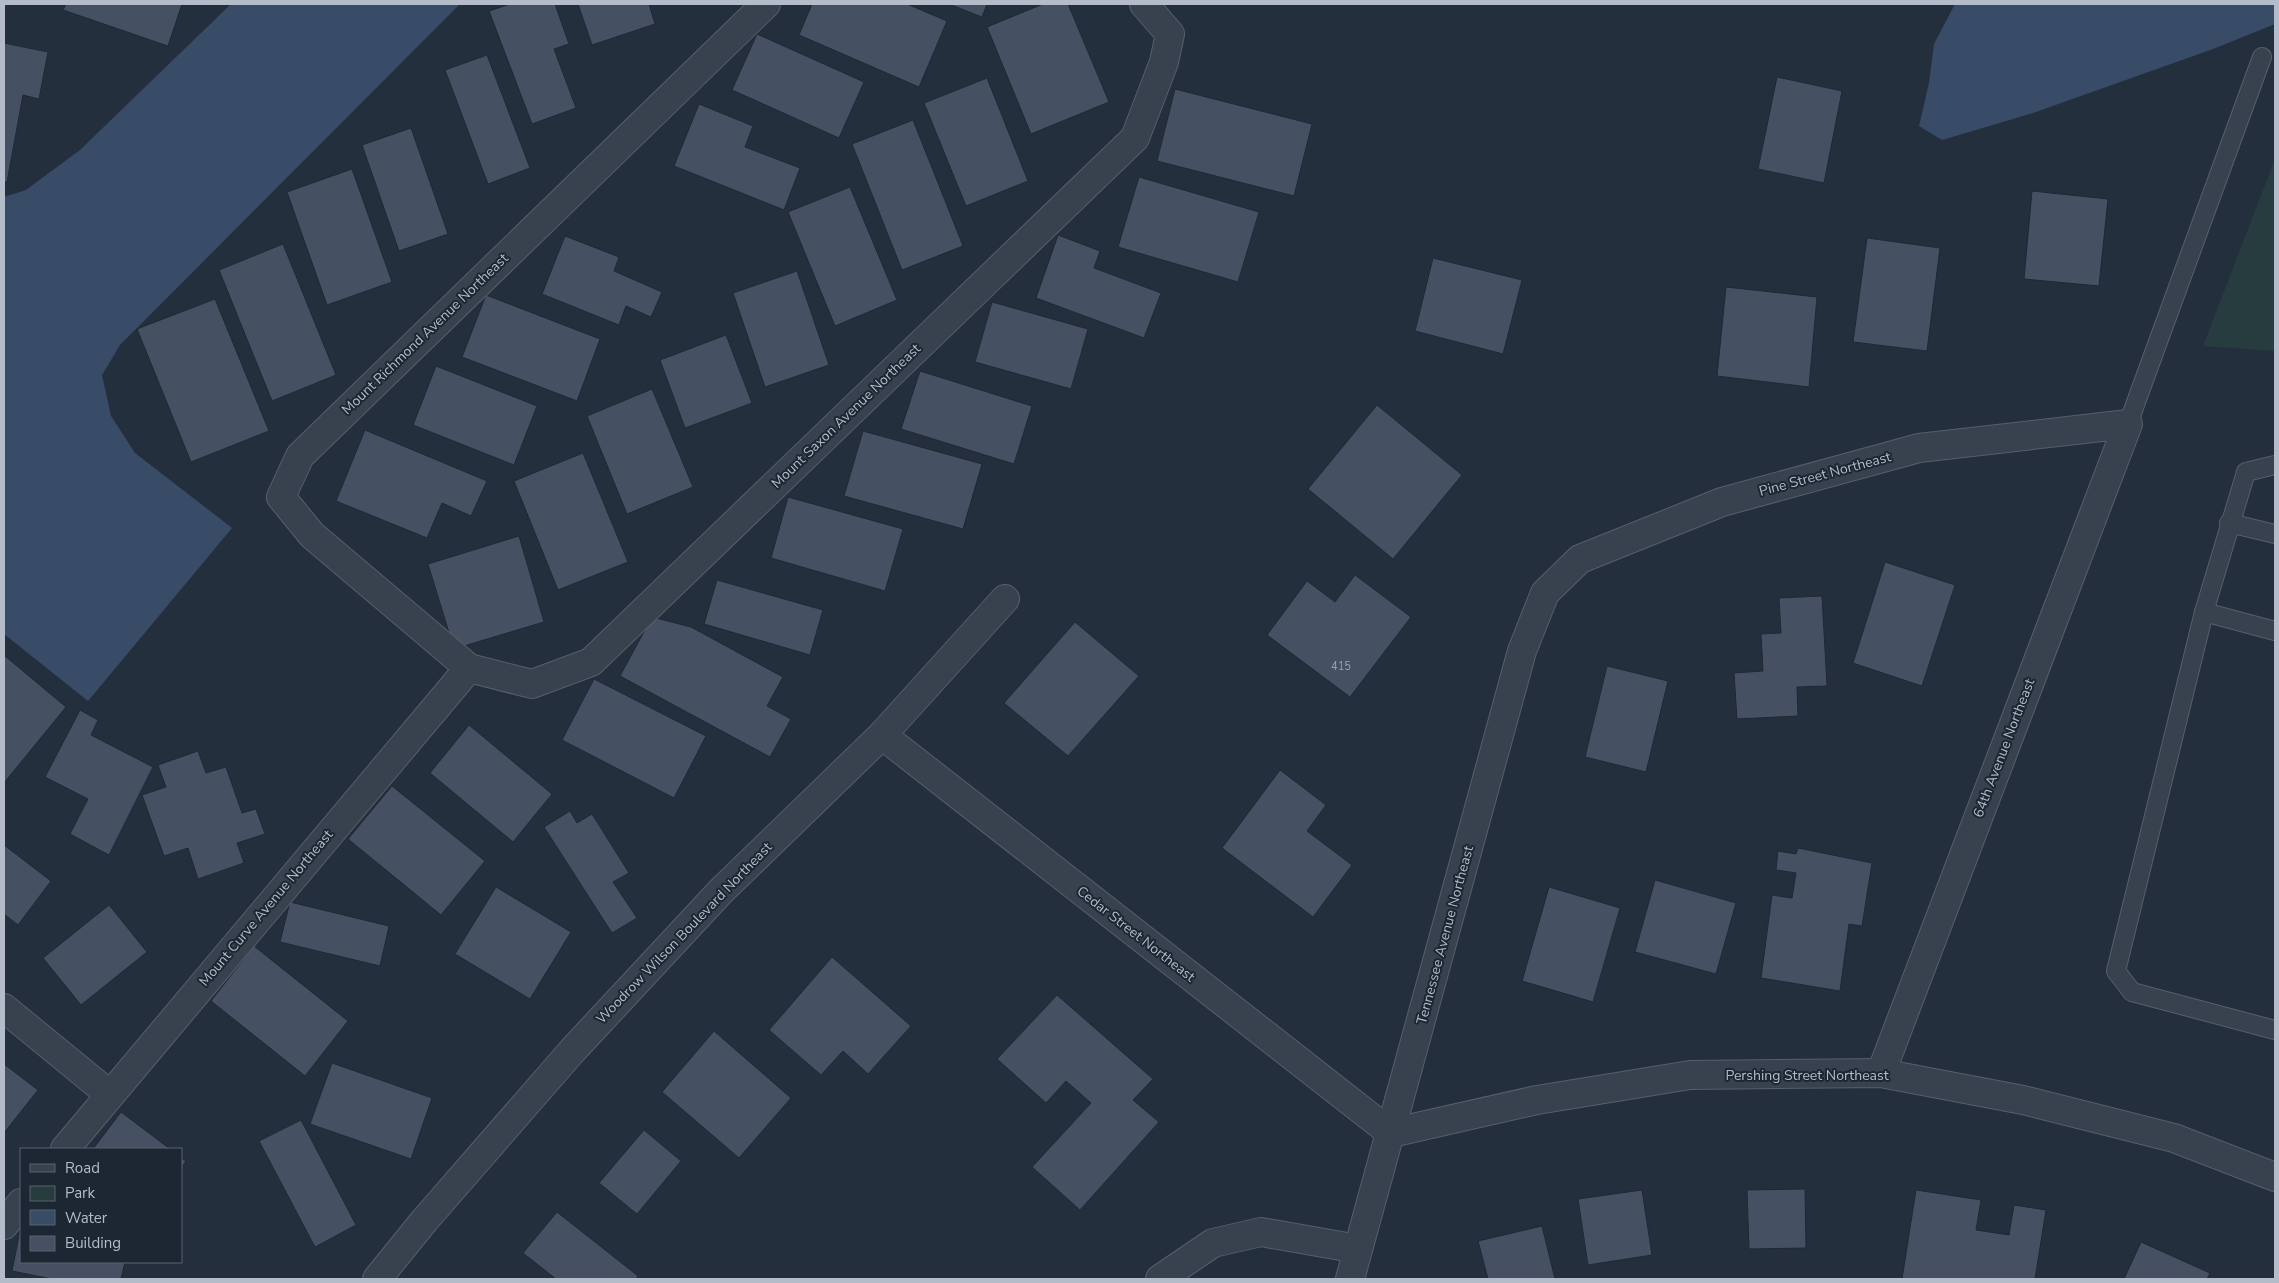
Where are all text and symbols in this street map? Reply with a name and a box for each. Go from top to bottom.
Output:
street label: Mount Richmond Avenue Northeast [338,249,512,419]
street label: Mount Saxon Avenue Northeast [767,339,925,493]
street label: Pine Street Northeast [1757,447,1893,501]
house number: 415 [1331,659,1351,674]
street label: 64th Avenue Northeast [1969,676,2039,820]
street label: Mount Curve Avenue Northeast [195,826,337,990]
street label: Woodrow Wilson Boulevard Northeast [592,838,776,1028]
street label: Tennessee Avenue Northeast [1412,844,1478,1026]
street label: Cedar Street Northeast [1073,882,1199,986]
street label: Pershing Street Northeast [1725,1066,1889,1085]
legend [20,1148,182,1263]
text: Road [65,1158,100,1178]
text: Park [65,1183,95,1203]
text: Water [65,1208,108,1228]
text: Building [65,1233,121,1253]

